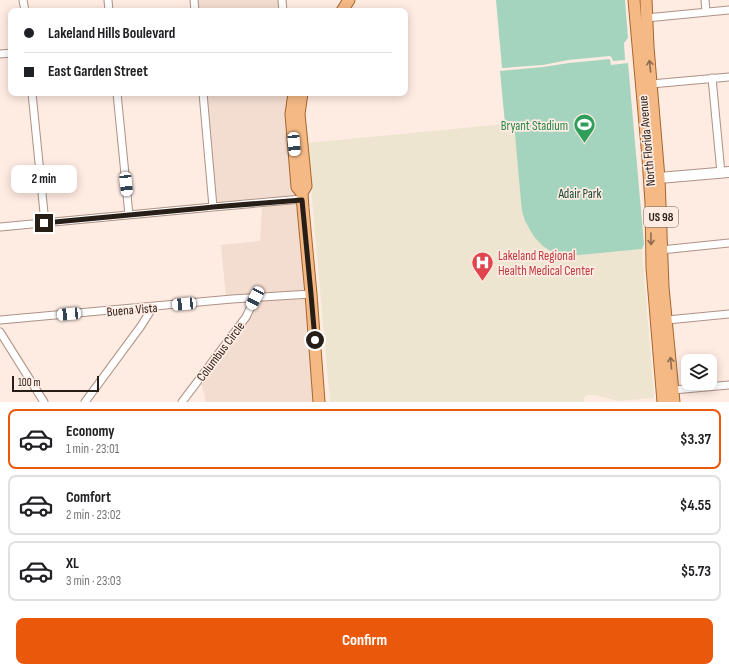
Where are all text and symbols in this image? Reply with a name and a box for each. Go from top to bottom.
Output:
text: Lakeland Hills Boulevard [48,24,175,43]
one-way arrow [646,60,653,73]
text: East Garden Street [48,62,148,81]
street label: North Florida Avenue [635,95,659,187]
sports icon: Bryant Stadium [571,112,597,145]
place label: Bryant Stadium [501,118,568,134]
car [287,132,301,156]
callout: 2 min [11,165,77,193]
text: 2 min [32,171,56,187]
car [119,171,133,197]
park label: Adair Park [557,186,602,202]
road number: US 98 [644,207,678,227]
route end [35,214,53,232]
one-way arrow [647,232,655,245]
place label: Lakeland Regional Health Medical Center [498,248,594,279]
hospital icon: Lakeland Regional Health Medical Center [469,249,495,282]
car [244,285,266,311]
car [172,297,196,311]
street label: Buena Vista [106,300,158,320]
car [57,307,81,321]
street label: Columbus Circle [193,319,248,385]
route start [306,331,324,349]
map controls [681,354,717,390]
button: layers [681,354,717,390]
one-way arrow [667,357,674,370]
scale bar [12,374,99,393]
text: 100 m [18,376,40,389]
icon: car [18,421,54,457]
text: Economy [66,422,115,441]
text: $3.37 [680,430,711,449]
text: 1 min · 23:01 [66,441,119,457]
icon: car [18,487,54,523]
text: Comfort [66,488,111,507]
text: $4.55 [680,496,711,515]
text: 2 min · 23:02 [66,507,121,523]
icon: car [18,553,54,589]
text: XL [66,554,79,573]
text: $5.73 [681,562,711,581]
text: 3 min · 23:03 [66,573,121,589]
button: Confirm [16,618,713,664]

